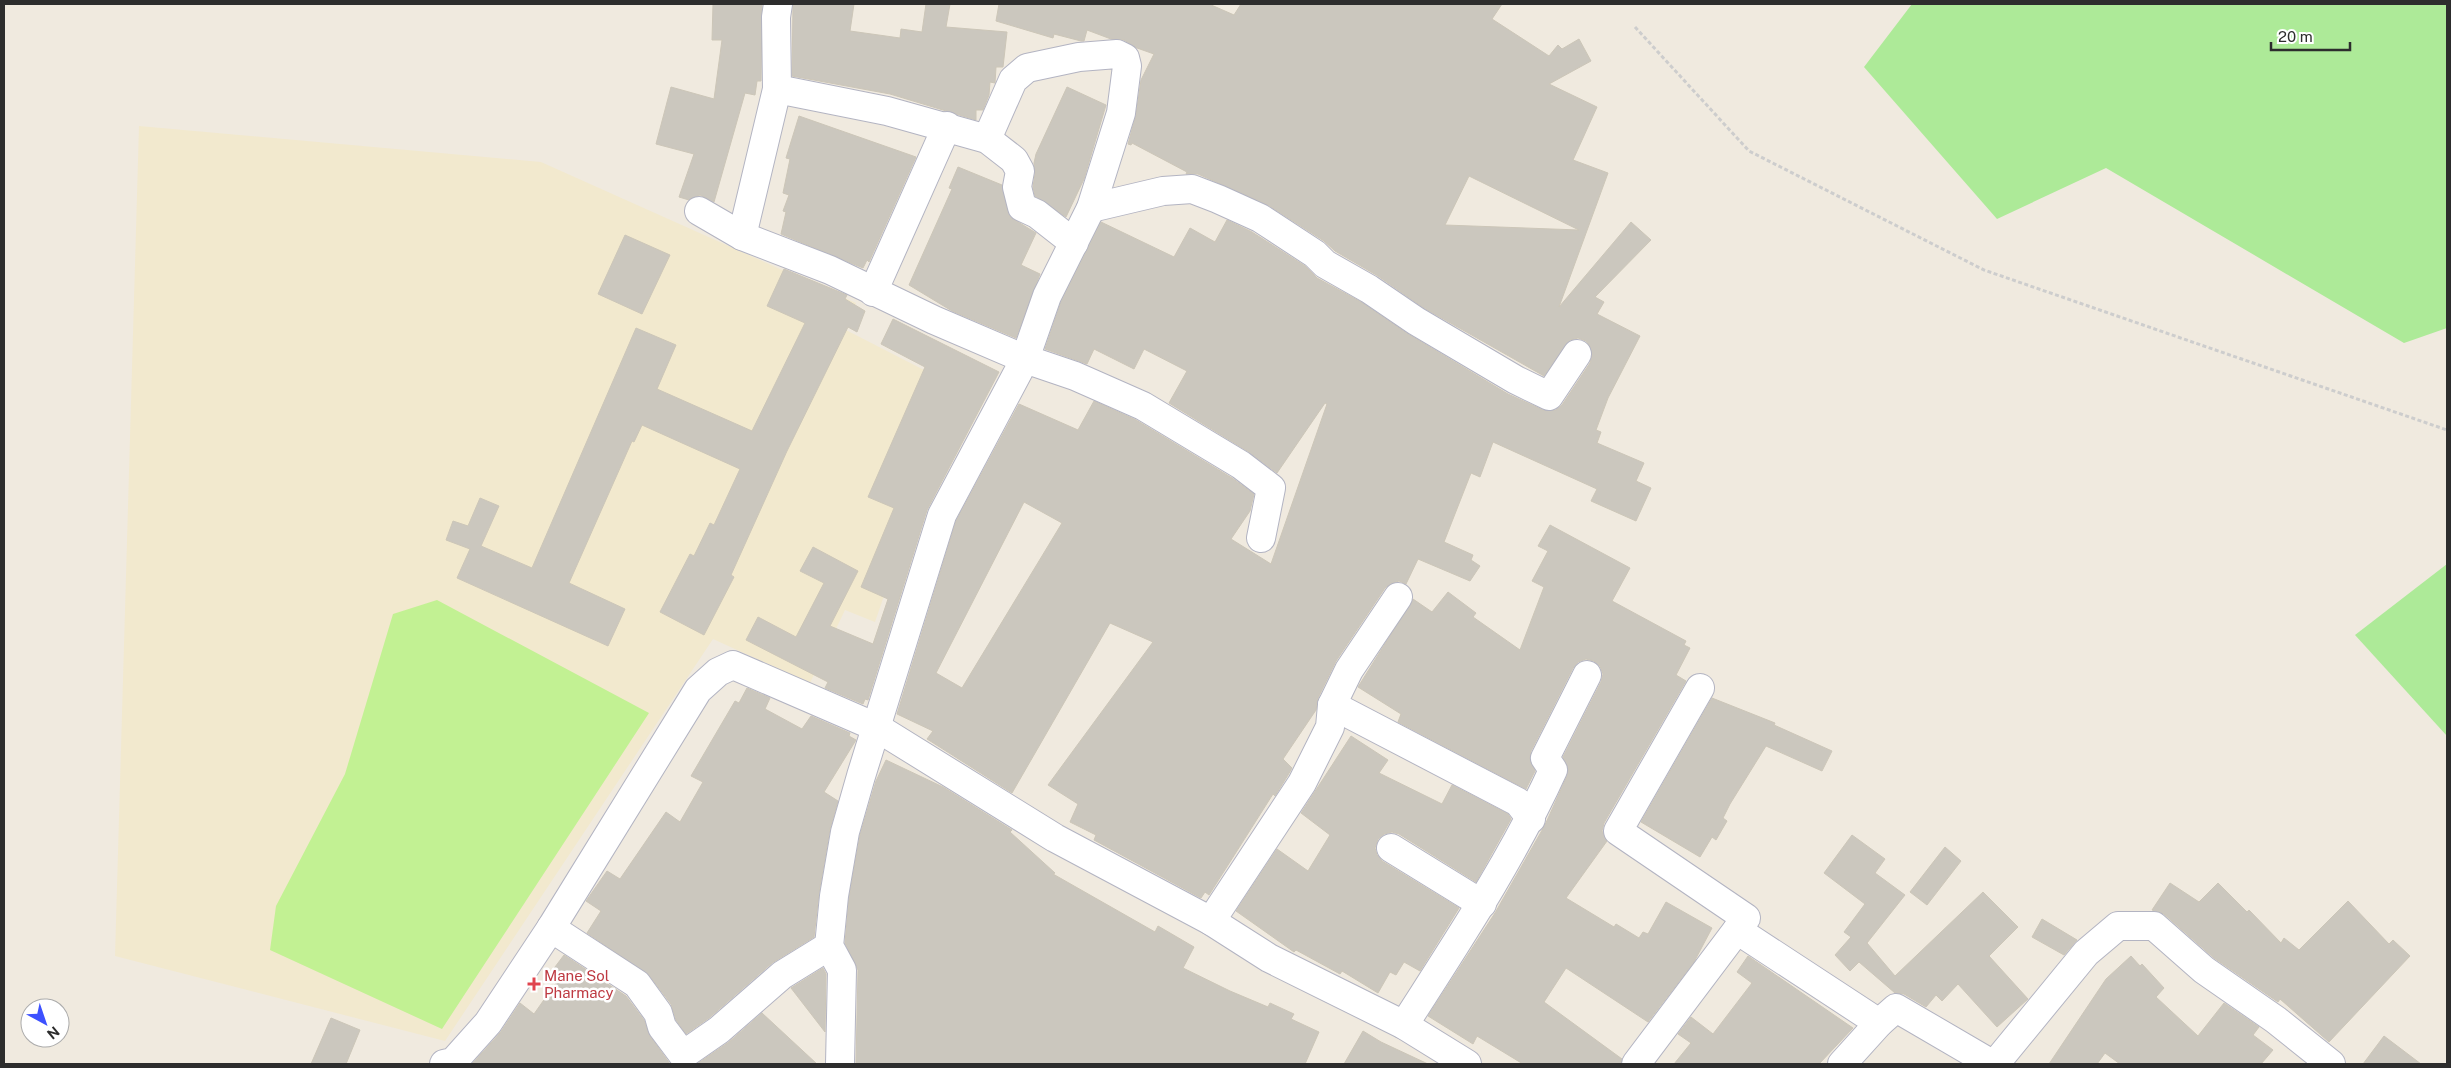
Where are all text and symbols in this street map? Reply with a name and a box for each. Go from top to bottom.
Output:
scale bar [2271,20,2350,52]
text: 20 m [2278,28,2313,45]
place label: Mane Sol Pharmacy [544,967,614,1001]
marker: Mane Sol Pharmacy [528,978,540,990]
north arrow [20,998,70,1048]
text: N [44,1023,63,1043]

